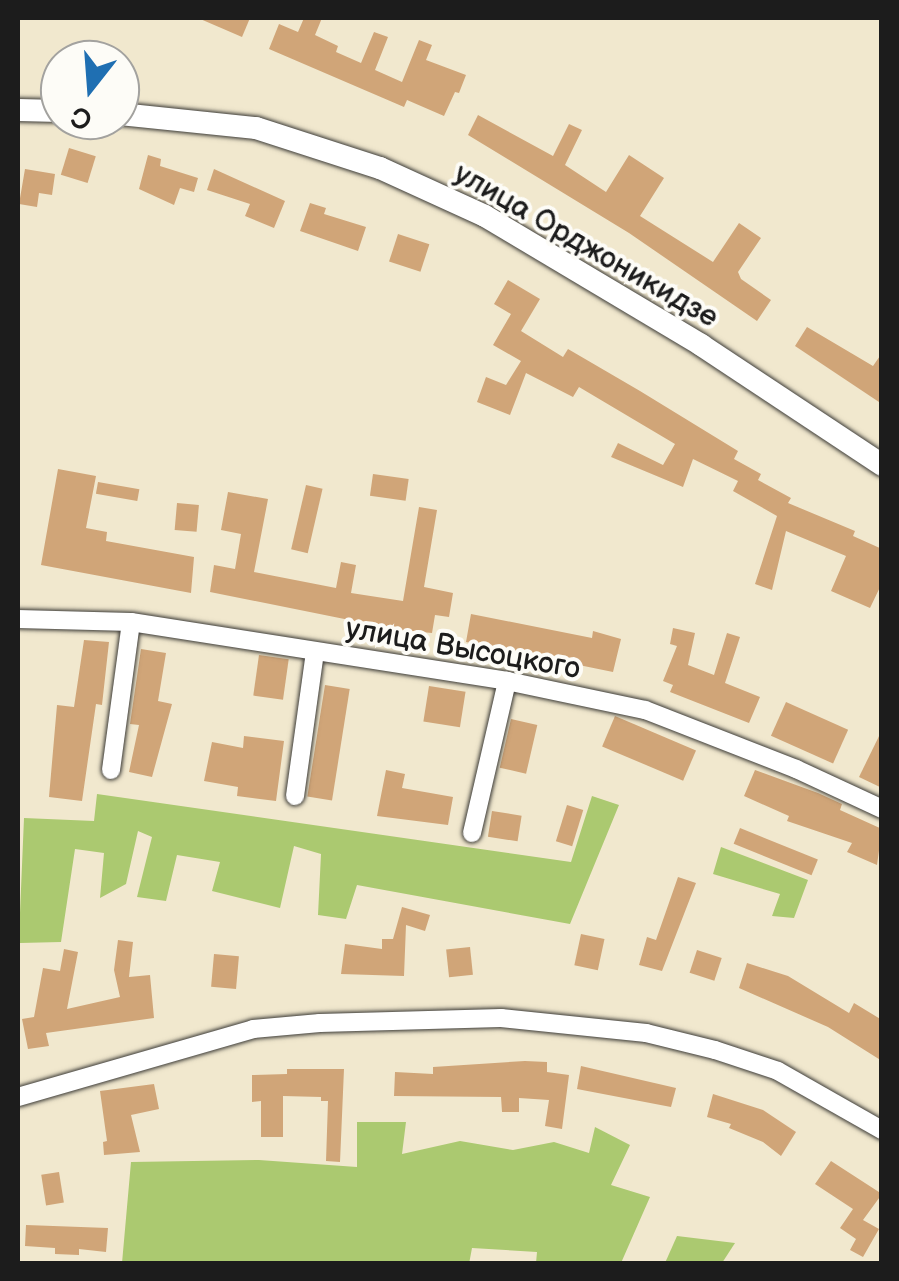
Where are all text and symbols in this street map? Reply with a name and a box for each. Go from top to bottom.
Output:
north arrow [40,40,140,140]
text: С [68,99,96,136]
street label: улица Орджоникидзе [448,156,724,336]
street label: улица Высоцкого [343,611,583,687]

